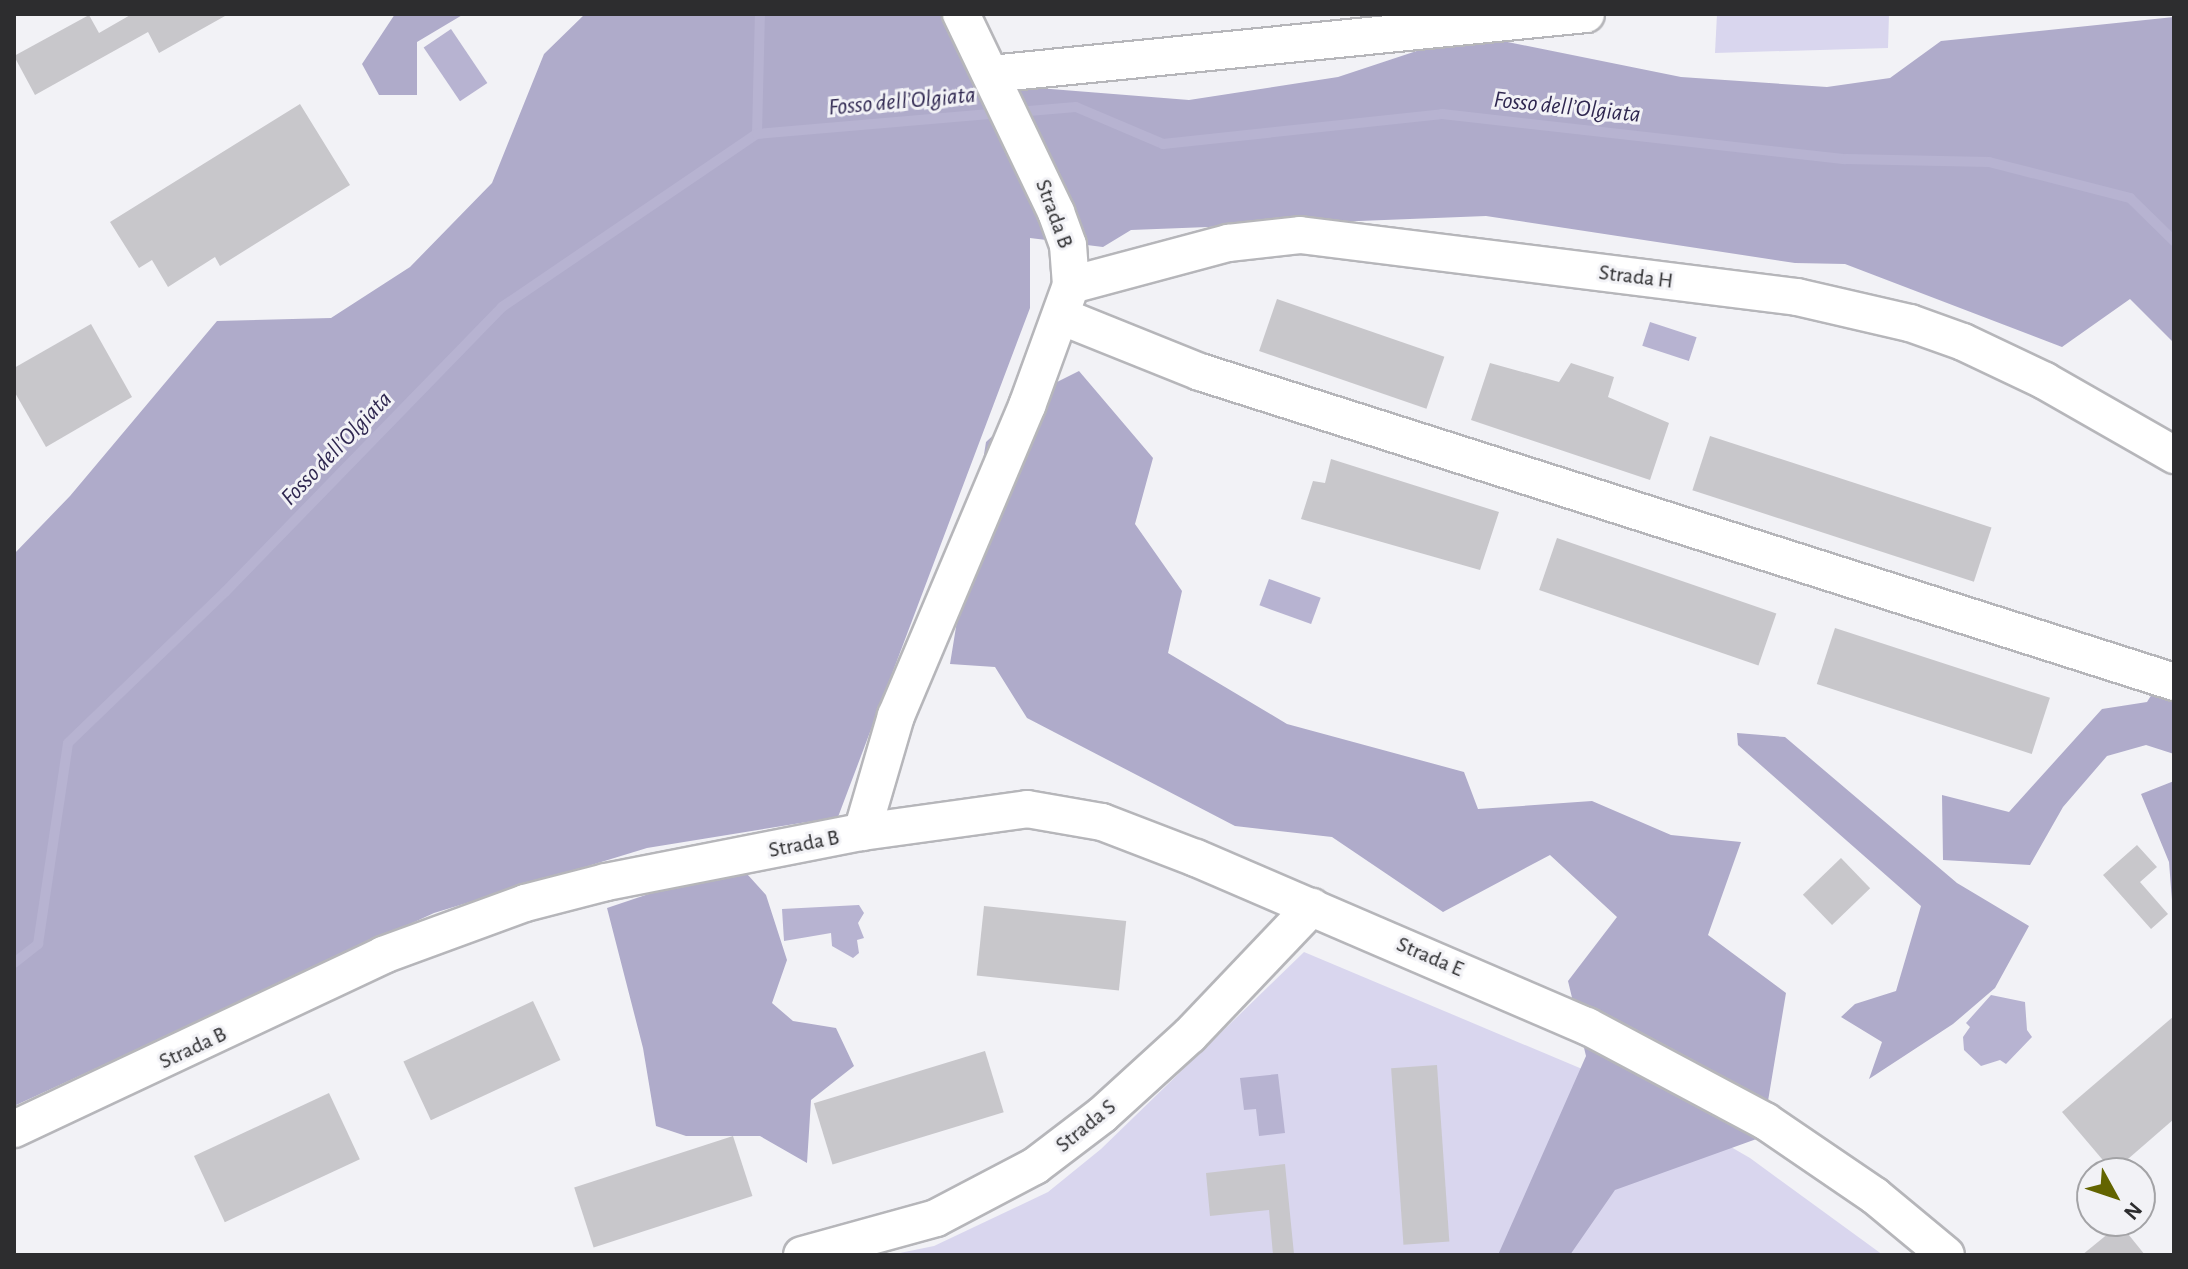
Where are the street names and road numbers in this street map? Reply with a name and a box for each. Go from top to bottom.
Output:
street label: Strada B [1029,176,1079,252]
street label: Strada H [1597,259,1675,295]
street label: Strada B [766,824,842,864]
street label: Strada E [1393,931,1467,983]
street label: Strada B [155,1021,231,1075]
street label: Strada S [1050,1094,1122,1158]

